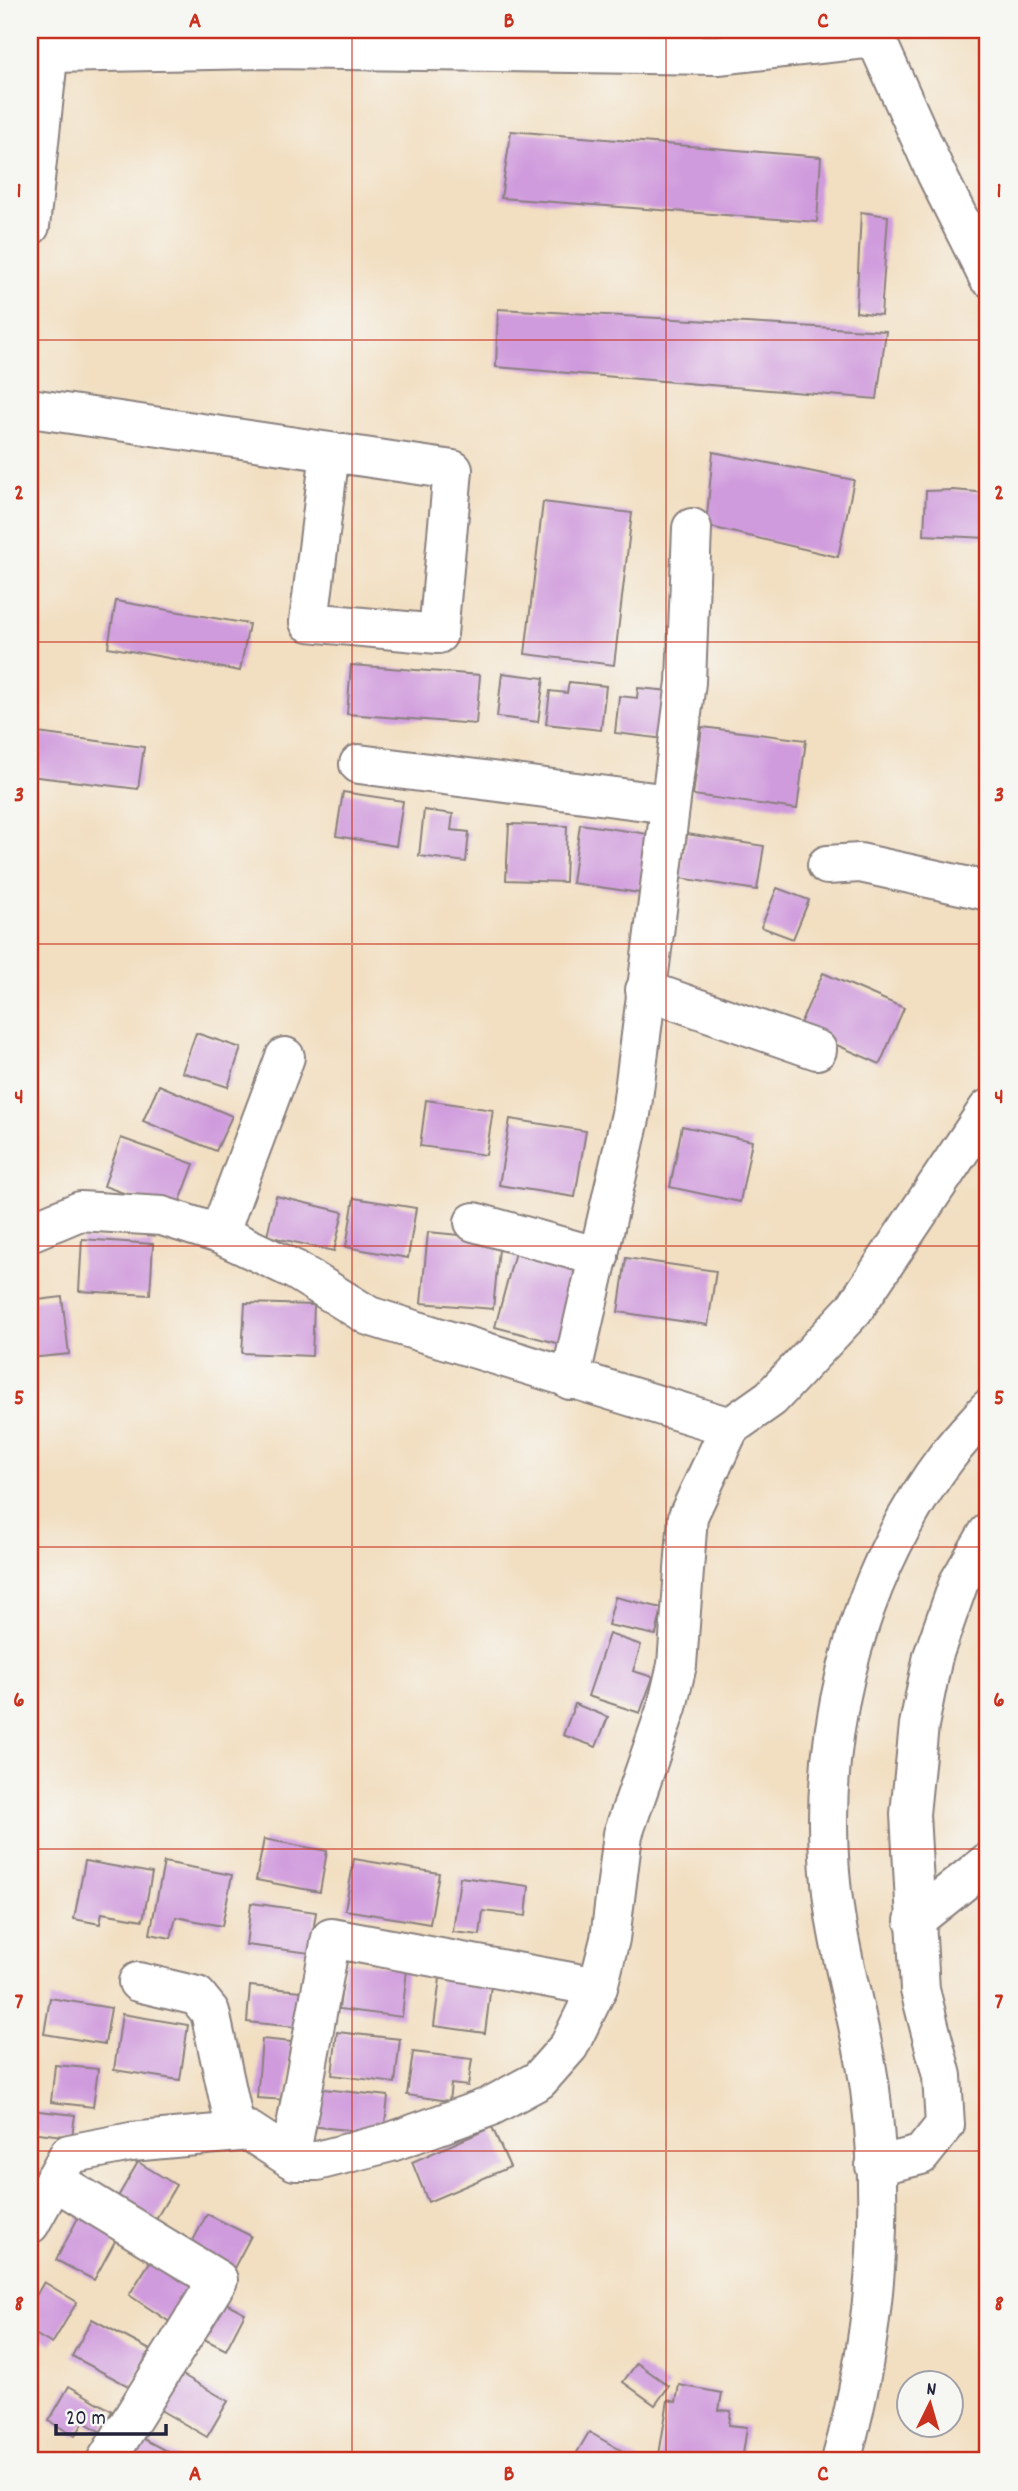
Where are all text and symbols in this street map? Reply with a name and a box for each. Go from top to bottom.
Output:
text: A [189,6,201,39]
text: B [504,6,515,39]
text: C [817,6,829,39]
text: 1 [16,176,22,209]
text: 1 [996,176,1002,209]
text: 2 [14,478,24,511]
text: 2 [994,478,1004,511]
text: 3 [14,780,24,813]
text: 3 [994,780,1004,813]
text: 4 [14,1082,24,1115]
text: 4 [994,1082,1004,1115]
text: 5 [14,1383,24,1416]
text: 5 [994,1383,1004,1416]
text: 6 [13,1685,25,1718]
text: 6 [993,1685,1005,1718]
text: 7 [15,1987,24,2020]
text: 7 [995,1987,1004,2020]
text: 8 [14,2289,24,2322]
text: 8 [994,2289,1004,2322]
north arrow [895,2368,965,2438]
text: N [925,2377,937,2404]
scale bar [56,2393,166,2437]
text: 20 m [66,2405,106,2435]
text: A [189,2459,201,2491]
text: B [504,2459,515,2491]
text: C [817,2459,829,2491]

